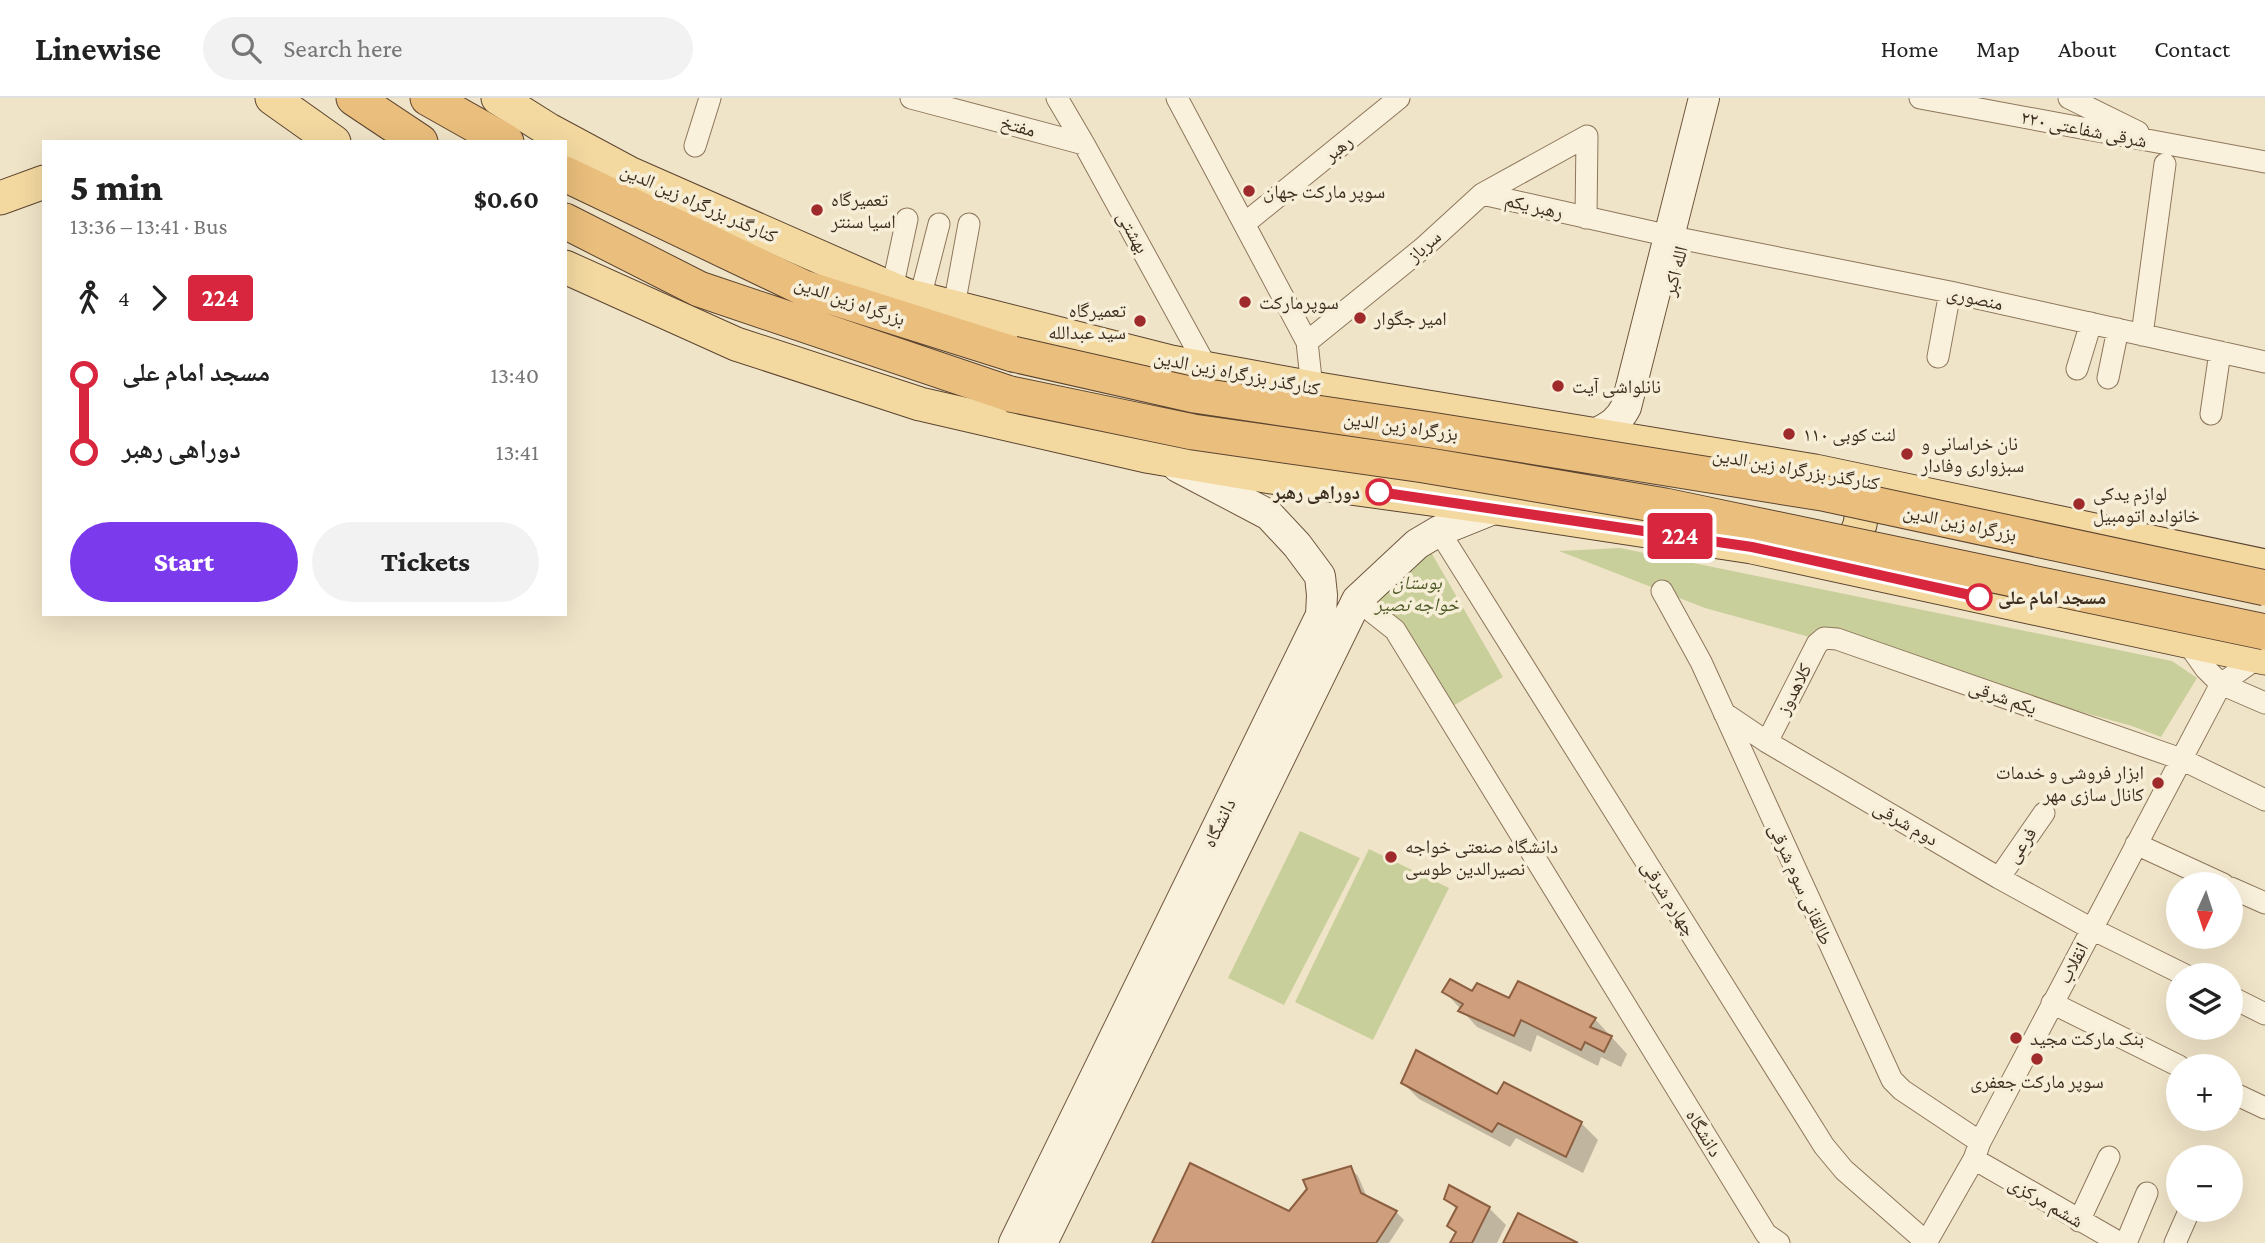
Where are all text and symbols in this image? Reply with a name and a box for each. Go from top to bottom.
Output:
search box [203,17,693,80]
icon: search [227,29,265,67]
text: Linewise [35,30,161,67]
text: Search here [283,34,403,63]
text: Home [1881,35,1938,62]
text: Map [1976,35,2020,62]
text: About [2058,35,2116,62]
text: Contact [2154,35,2230,62]
street label: ۲۲۰ شرقی شفاعتی [2019,106,2149,153]
street label: مفتخ [998,111,1038,143]
street label: رهبر [1319,130,1357,167]
street label: کنارگذر بزرگراه زین الدین [617,159,780,248]
text: 5 min [70,166,163,208]
place label: سوپر مارکت جهان [1263,181,1385,203]
marker: سوپر مارکت جهان [1241,183,1257,199]
text: $0.60 [474,185,539,214]
place label: تعمیرگاه اسیا سنتر [830,189,896,233]
street label: رهبر یکم [1502,189,1565,225]
marker: تعمیرگاه اسیا سنتر [809,202,825,218]
street label: بهشتی [1112,207,1153,257]
text: 13:36 – 13:41 · Bus [70,213,227,239]
street label: سرباز [1402,226,1446,268]
street label: الله اکبر [1658,244,1693,300]
street label: بزرگراه زین الدین [792,272,908,331]
icon: walk [70,279,108,317]
icon: forward [140,279,178,317]
street label: منصوری [1945,282,2005,315]
text: 224 [202,284,239,311]
text: 4 [118,285,130,311]
place label: سوپرمارکت [1259,292,1339,314]
marker: سوپرمارکت [1237,294,1253,310]
place label: تعمیرگاه سید عبدالله [1048,300,1126,343]
place label: امیر جگوار [1373,308,1447,330]
marker: امیر جگوار [1352,310,1368,326]
marker: تعمیرگاه سید عبدالله [1132,313,1148,329]
street label: کنارگذر بزرگراه زین الدین [1152,347,1322,400]
text: مسجد امام علی [122,358,270,387]
text: 13:40 [490,362,539,388]
place label: نانلواشی آیت [1572,376,1661,398]
marker: نانلواشی آیت [1550,378,1566,394]
street label: بزرگراه زین الدین [1342,408,1460,445]
place label: لنت کوبی ۱۱۰ [1803,424,1896,446]
marker: لنت کوبی ۱۱۰ [1781,426,1797,442]
place label: نان خراسانی و سبزواری وفادار [1920,433,2024,477]
text: دوراهی رهبر [122,435,241,464]
text: 13:41 [496,439,539,465]
street label: کنارگذر بزرگراه زین الدین [1711,444,1881,495]
marker: نان خراسانی و سبزواری وفادار [1899,446,1915,462]
marker: دوراهی رهبر [1366,479,1392,505]
place label: دوراهی رهبر [1272,482,1360,504]
place label: لوازم یدکی خانواده اتومبیل [2093,483,2200,527]
marker: لوازم یدکی خانواده اتومبیل [2071,496,2087,512]
street label: بزرگراه زین الدین [1901,501,2019,546]
line badge: 224 [1640,513,1720,559]
button: Start [70,522,298,602]
button: Tickets [312,522,539,602]
text: 224 [1661,522,1699,549]
park label: بوستان خواجه نصیر [1373,572,1460,615]
marker: مسجد امام علی [1966,584,1992,610]
place label: مسجد امام علی [1998,587,2106,611]
street label: کلاهدوز [1772,660,1817,719]
street label: یکم شرقی [1966,676,2040,720]
place label: ابزار فروشی و خدمات کانال سازی مهر [1996,762,2144,806]
marker: ابزار فروشی و خدمات کانال سازی مهر [2150,775,2166,791]
street label: دانشگاه [1198,795,1240,851]
street label: دوم شرقی [1869,796,1942,852]
street label: طالقانی سوم شرقی [1762,820,1837,949]
street label: فرعی [2001,823,2041,867]
place label: دانشگاه صنعتی خواجه نصیرالدین طوسی [1405,836,1558,880]
marker: دانشگاه صنعتی خواجه نصیرالدین طوسی [1383,849,1399,865]
street label: چهارم شرقی [1635,856,1701,941]
north arrow [2166,872,2244,948]
map controls [2166,872,2243,1222]
street label: انقلاب [2054,939,2093,987]
button: layers [2166,963,2243,1040]
place label: بنک‌ مارکت مجید [2030,1028,2144,1050]
marker: بنک‌ مارکت مجید [2008,1030,2024,1046]
marker: سوپر مارکت جعفری [2029,1051,2045,1067]
button: + [2166,1054,2243,1131]
place label: سوپر مارکت جعفری [1970,1071,2104,1093]
street label: دانشگاه [1682,1106,1726,1161]
button: − [2166,1145,2243,1222]
street label: ششم مرکزی [2004,1172,2087,1233]

